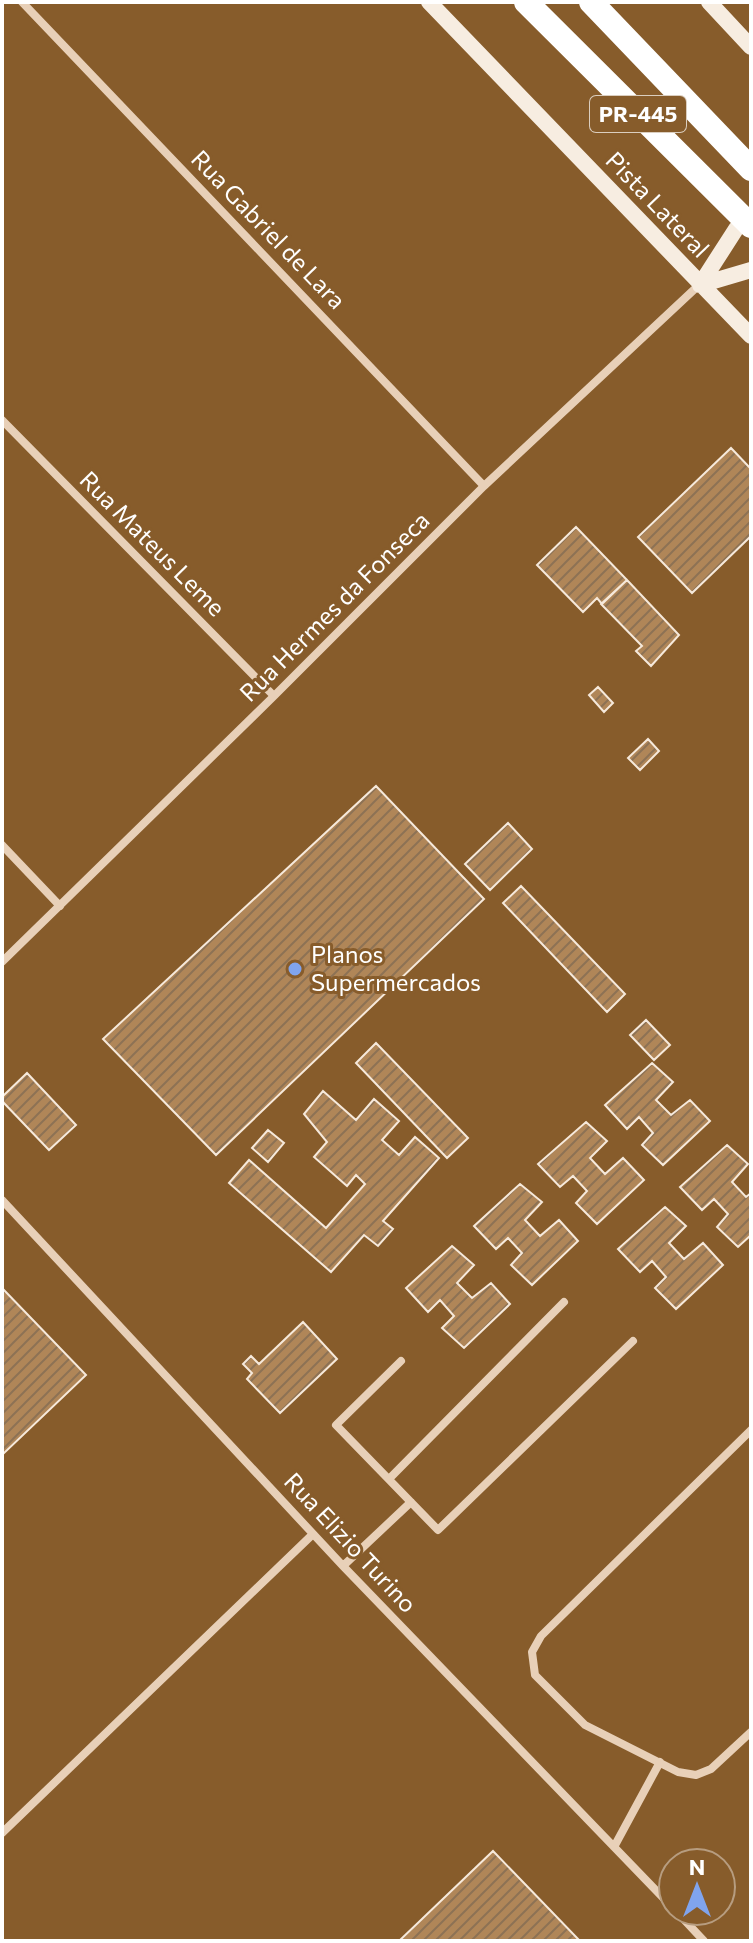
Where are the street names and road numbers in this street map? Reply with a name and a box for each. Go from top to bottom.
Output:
road number: PR-445 [590,96,686,132]
street label: Rua Gabriel de Lara [186,144,352,314]
street label: Pista Lateral [601,145,716,263]
street label: Rua Mateus Leme [75,464,232,621]
street label: Rua Hermes da Fonseca [233,505,435,707]
street label: Rua Elizio Turino [279,1466,423,1618]

